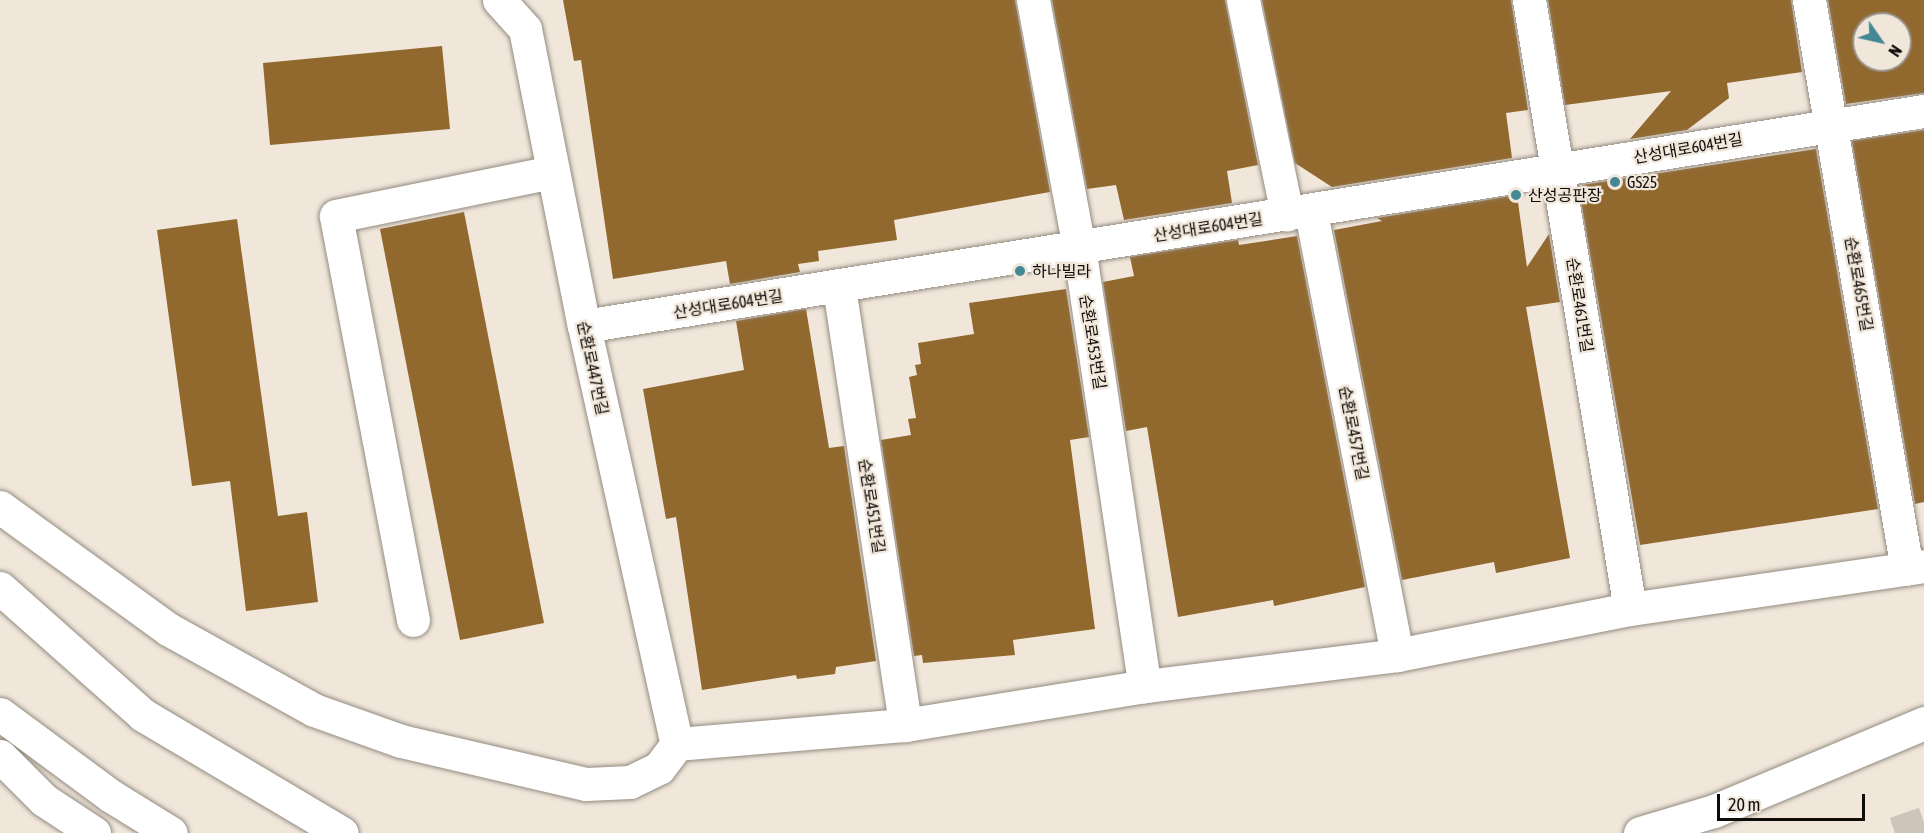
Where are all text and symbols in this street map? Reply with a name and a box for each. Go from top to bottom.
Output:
north arrow [1852,12,1912,72]
text: N [1885,42,1905,60]
street label: 산성대로604번길 [1632,129,1744,167]
place label: GS25 [1627,172,1657,192]
marker: GS25 [1608,175,1622,189]
place label: 산성공판장 [1528,185,1602,205]
marker: 산성공판장 [1509,188,1523,202]
street label: 산성대로604번길 [1152,209,1264,245]
street label: 순환로465번길 [1841,235,1877,333]
street label: 순환로461번길 [1563,256,1597,354]
place label: 하나빌라 [1032,261,1091,281]
marker: 하나빌라 [1013,264,1027,278]
street label: 산성대로604번길 [672,286,784,322]
street label: 순환로453번길 [1076,293,1110,391]
street label: 순환로447번길 [574,319,612,417]
street label: 순환로457번길 [1335,384,1373,482]
street label: 순환로451번길 [855,457,889,555]
scale bar [1720,782,1868,820]
text: 20 m [1728,794,1760,815]

